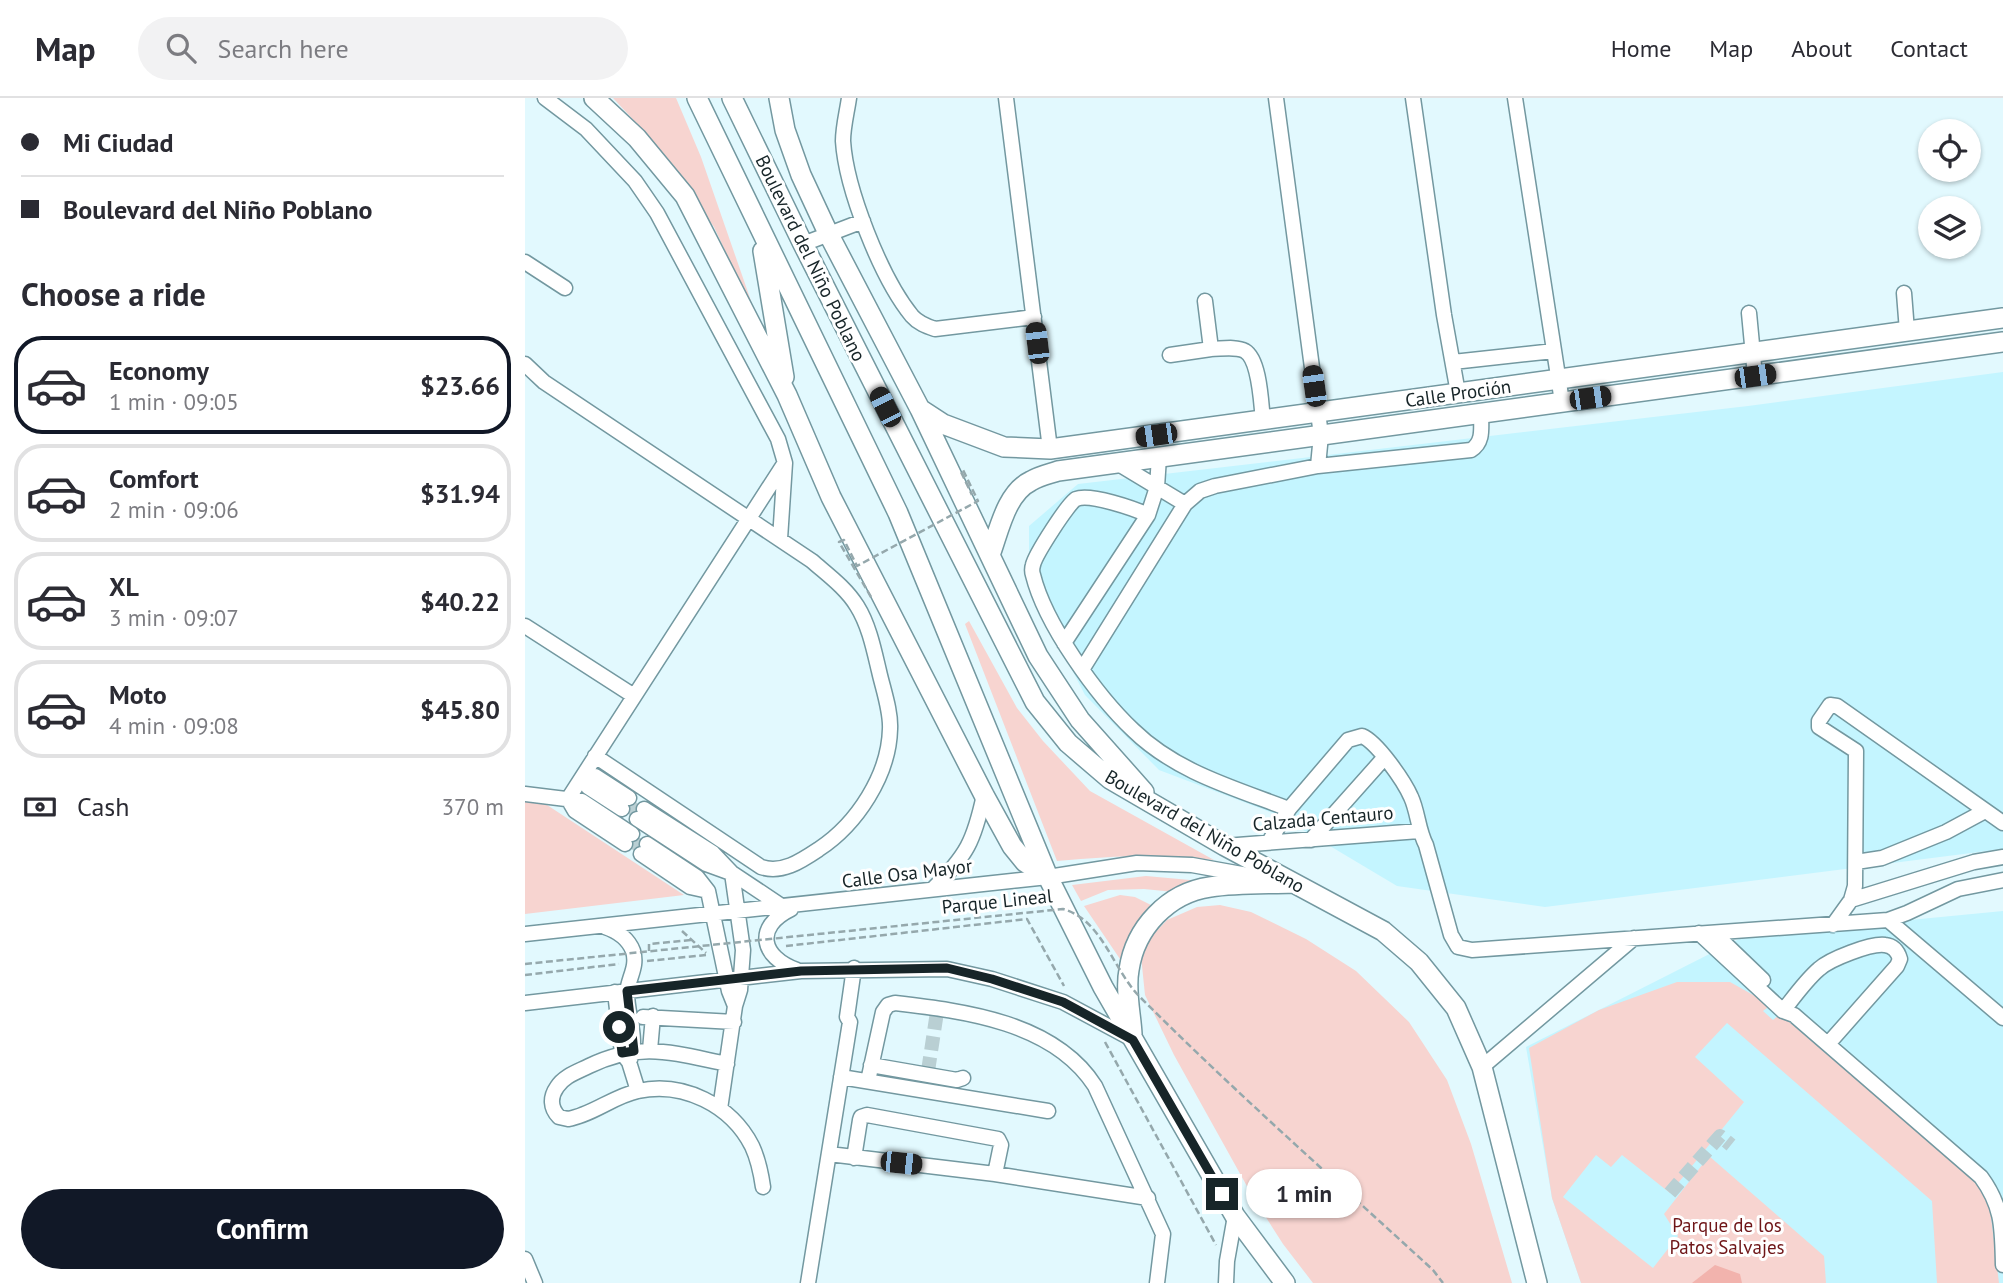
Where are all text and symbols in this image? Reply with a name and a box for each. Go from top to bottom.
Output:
search box [138,17,628,80]
text: Map [35,27,96,70]
icon: search [162,29,200,67]
text: Search here [218,32,349,65]
text: Home [1611,33,1671,64]
text: Map [1709,33,1753,64]
text: About [1791,33,1852,64]
text: Contact [1890,33,1968,64]
map controls [1918,119,1981,259]
button: locate [1918,119,1981,182]
text: Mi Ciudad [63,126,173,159]
street label: Boulevard del Niño Poblano [751,151,871,365]
text: Boulevard del Niño Poblano [63,193,373,226]
button: layers [1918,196,1981,259]
text: Choose a ride [21,273,206,315]
car [1025,321,1050,365]
icon: car [25,354,88,417]
text: Economy [109,354,209,387]
car [1733,363,1778,389]
car [1301,364,1328,408]
text: $23.66 [420,369,500,402]
street label: Calle Proción [1404,374,1512,412]
car [867,384,904,430]
car [1568,385,1613,411]
text: 1 min · 09:05 [109,387,239,416]
car [1134,422,1179,448]
icon: car [25,462,88,525]
text: Comfort [109,462,199,495]
text: $31.94 [420,477,500,510]
text: 2 min · 09:06 [109,495,239,524]
icon: car [25,570,88,633]
text: XL [109,570,139,603]
text: $40.22 [420,585,500,618]
text: 3 min · 09:07 [109,603,239,632]
icon: car [25,678,88,741]
text: Moto [109,678,167,711]
text: $45.80 [420,693,500,726]
text: 4 min · 09:08 [109,711,239,740]
street label: Boulevard del Niño Poblano [1101,764,1309,898]
icon: cash [21,788,59,826]
text: Cash [77,790,129,823]
text: 370 m [442,792,504,821]
street label: Calzada Centauro [1252,800,1394,836]
street label: Calle Osa Mayor [841,853,974,893]
street label: Parque Lineal [941,883,1054,919]
route start [603,1011,635,1043]
car [880,1150,923,1176]
callout: 1 min [1247,1170,1362,1218]
route end [1206,1178,1238,1210]
text: 1 min [1276,1179,1332,1208]
button: Confirm [21,1189,504,1269]
park label: Parque de los Patos Salvajes [1669,1213,1785,1259]

